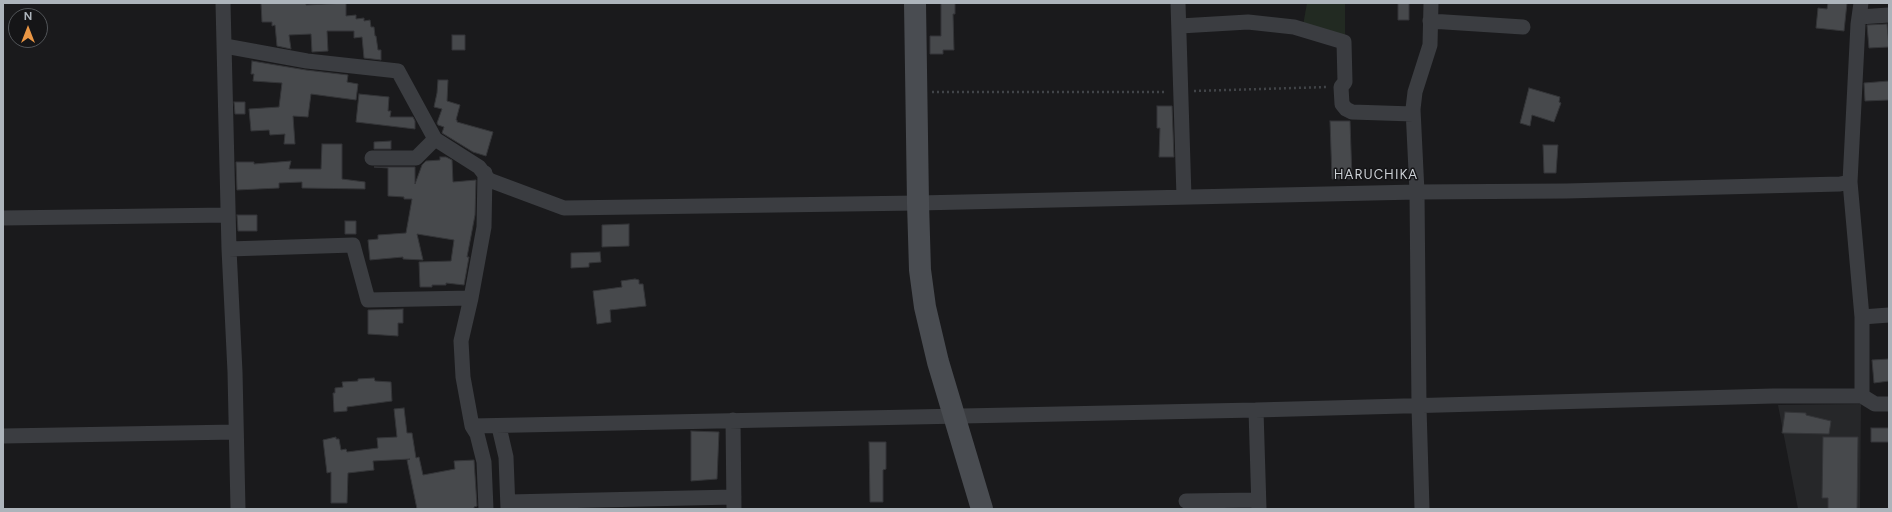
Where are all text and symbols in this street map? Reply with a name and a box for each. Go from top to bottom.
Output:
north arrow [8,8,48,48]
text: N [24,10,32,23]
district label: HARUCHIKA [1334,167,1418,183]

